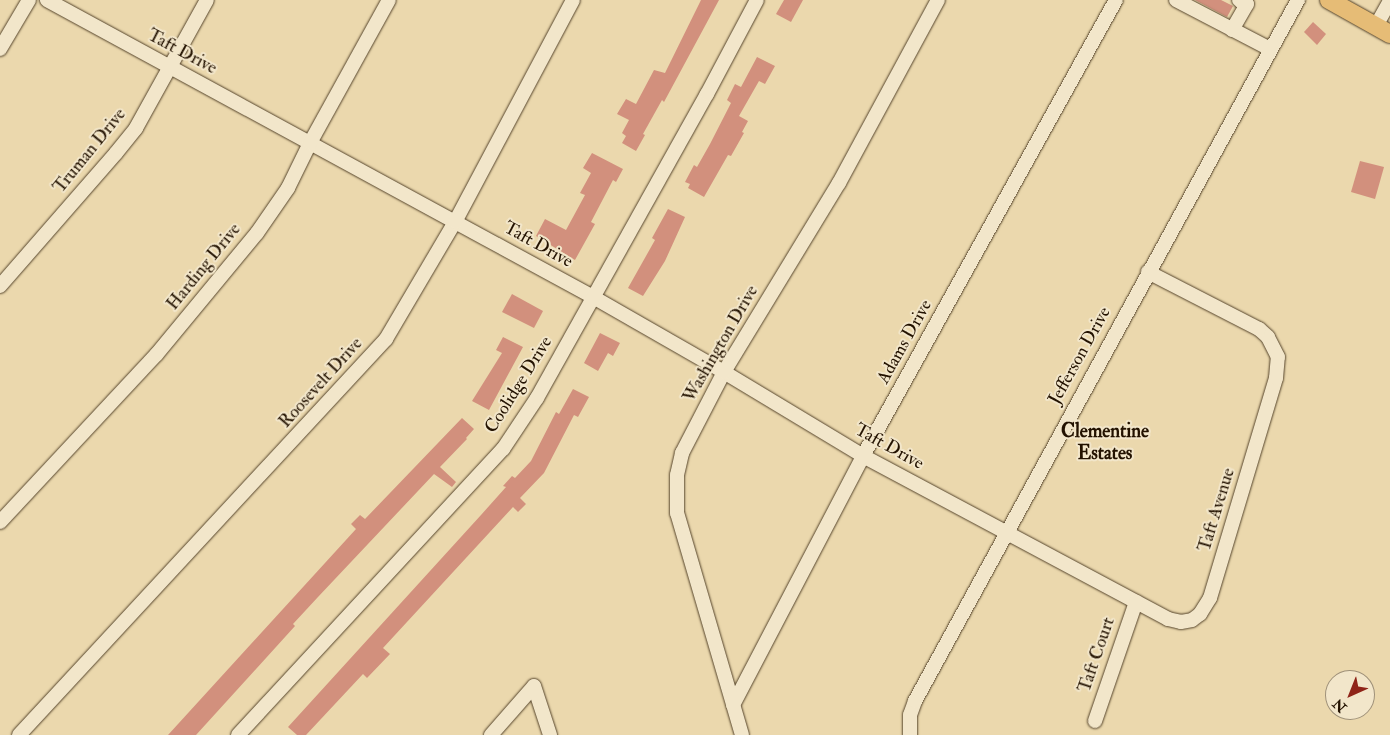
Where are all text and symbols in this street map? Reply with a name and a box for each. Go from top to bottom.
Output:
street label: Taft Drive [144,25,220,79]
street label: Truman Drive [49,104,131,198]
street label: Taft Drive [500,217,576,273]
street label: Harding Drive [162,219,246,315]
street label: Washington Drive [679,282,763,406]
street label: Adams Drive [873,296,937,388]
street label: Jefferson Drive [1044,303,1116,409]
street label: Roosevelt Drive [275,333,367,433]
street label: Coolidge Drive [481,333,557,437]
street label: Taft Drive [851,419,927,475]
district label: Clementine Estates [1061,421,1149,465]
street label: Taft Avenue [1194,466,1240,554]
street label: Taft Court [1074,615,1120,695]
north arrow [1325,670,1375,720]
text: N [1330,695,1350,716]

